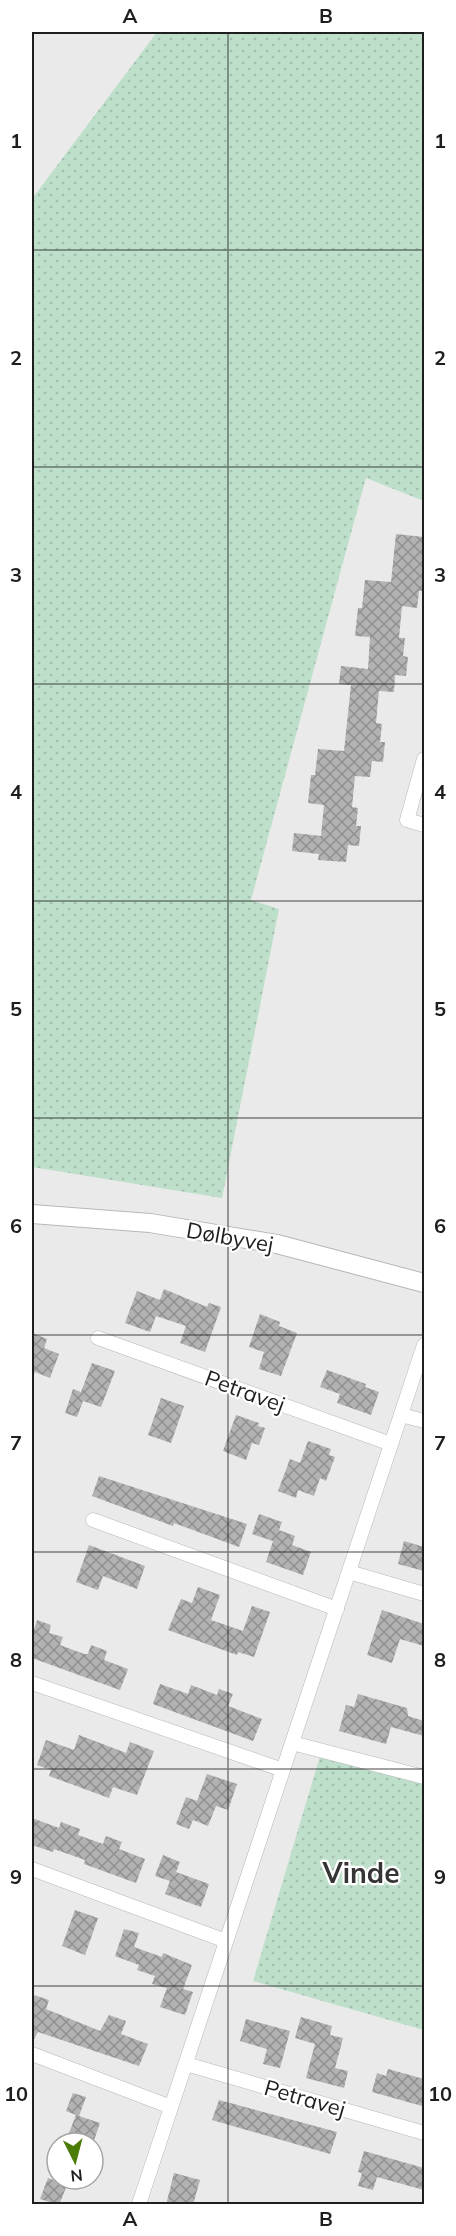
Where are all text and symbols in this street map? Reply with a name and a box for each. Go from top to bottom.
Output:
text: A [123,3,138,28]
text: B [319,3,333,28]
text: 1 [10,128,22,153]
text: 1 [434,128,446,153]
text: 2 [10,345,22,370]
text: 2 [434,345,446,370]
text: 3 [10,562,22,587]
text: 3 [434,562,446,587]
text: 4 [10,779,22,804]
text: 4 [434,779,446,804]
text: 5 [10,996,22,1021]
text: 5 [434,996,446,1021]
text: 6 [10,1213,22,1238]
text: 6 [434,1213,446,1238]
street label: Dølbyvej [184,1216,276,1258]
street label: Petravej [201,1364,289,1418]
text: 7 [10,1430,22,1455]
text: 7 [434,1430,446,1455]
text: 8 [10,1647,22,1672]
text: 8 [434,1647,446,1672]
district label: Vinde [321,1855,400,1890]
text: 9 [10,1864,22,1889]
text: 9 [434,1864,446,1889]
street label: Petravej [261,2073,349,2123]
text: 10 [4,2081,28,2106]
text: 10 [428,2081,452,2106]
north arrow [45,2131,105,2191]
text: N [70,2165,84,2186]
text: A [123,2206,138,2231]
text: B [319,2206,333,2231]

